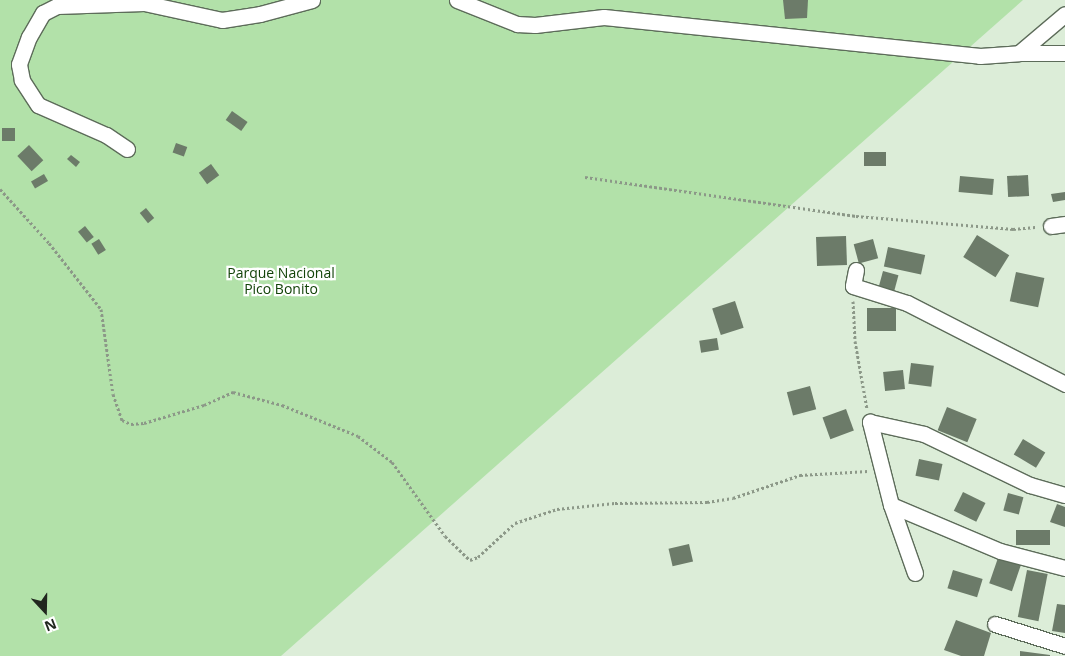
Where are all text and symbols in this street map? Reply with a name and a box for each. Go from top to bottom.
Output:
park label: Parque Nacional Pico Bonito [227,265,335,298]
north arrow [20,586,70,636]
text: N [42,615,59,636]

